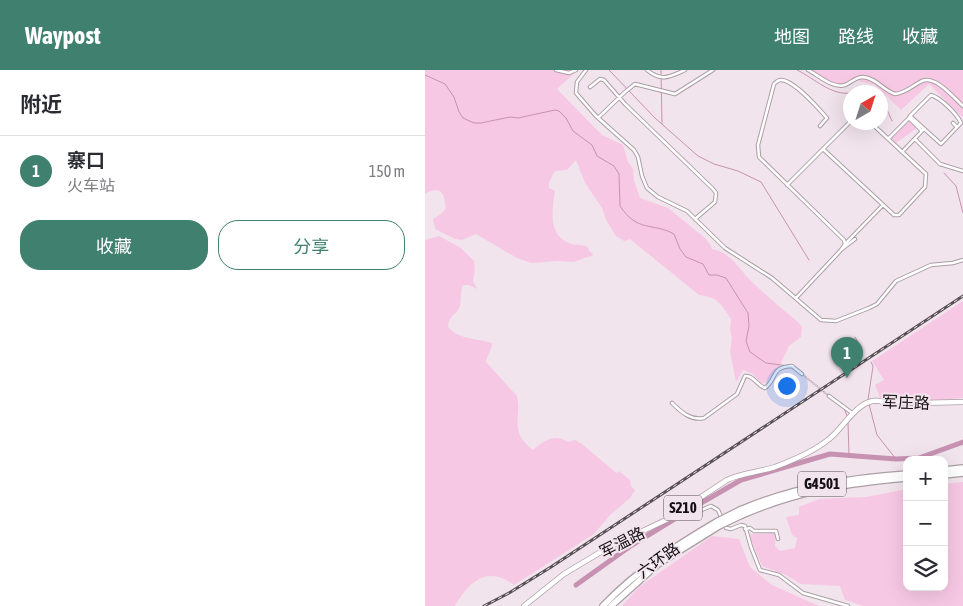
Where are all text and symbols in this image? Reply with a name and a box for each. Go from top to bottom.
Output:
text: Waypost [25,22,101,49]
text: 地图 [774,26,810,47]
text: 路线 [838,26,874,47]
text: 收藏 [902,26,938,47]
north arrow [843,85,888,130]
text: 附近 [20,92,62,116]
text: 寨口 [67,149,105,171]
text: 1 [32,162,40,180]
text: 150 m [369,162,405,180]
text: 火车站 [67,176,115,194]
button: 收藏 [20,220,208,270]
button: 分享 [218,220,405,270]
pin: 1 [831,337,863,378]
your location [774,373,800,399]
street label: 军庄路 [882,392,930,412]
map controls [903,456,948,591]
button: + [903,456,948,501]
road number: G4501 [798,472,846,496]
road number: S210 [664,496,702,520]
button: − [903,501,948,546]
street label: 军温路 [597,523,647,561]
street label: 六环路 [633,539,683,581]
button: layers [903,546,948,591]

